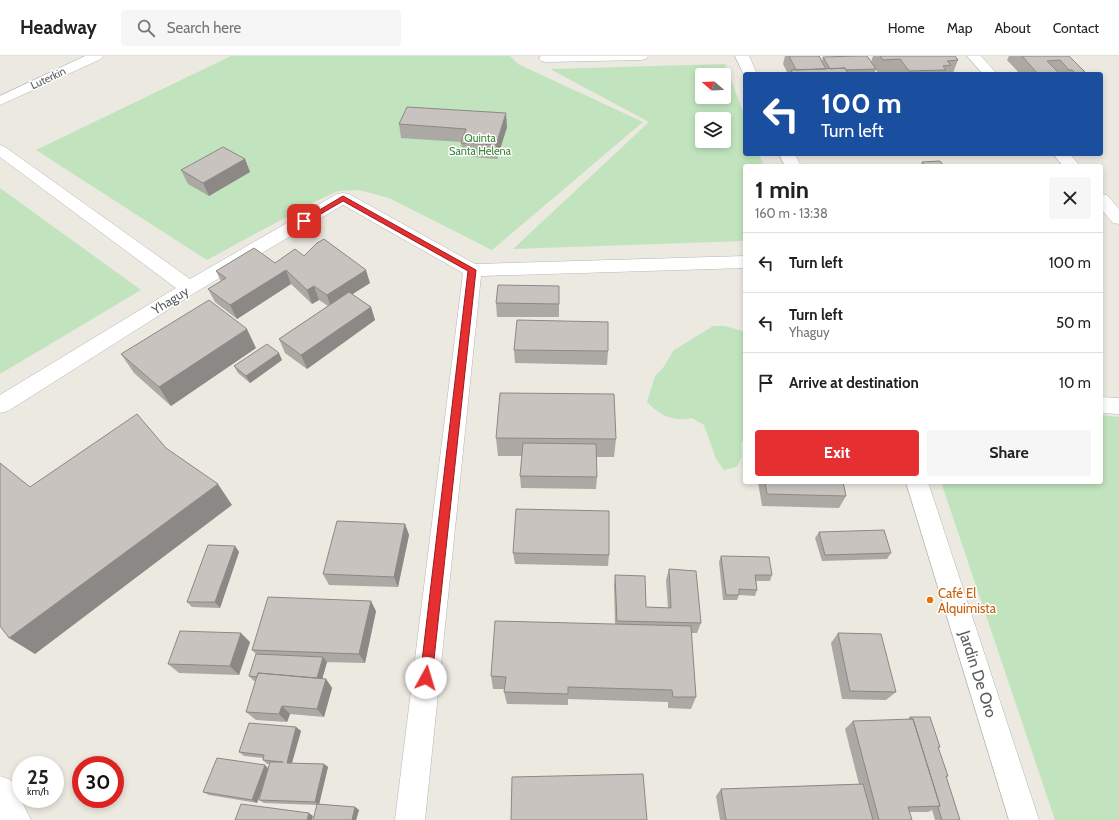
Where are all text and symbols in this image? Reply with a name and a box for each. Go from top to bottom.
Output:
search box [121,10,401,46]
text: Headway [20,16,97,39]
icon: search [135,17,157,39]
text: Search here [167,19,241,37]
text: Home [888,19,925,37]
text: Map [947,19,972,37]
text: About [994,19,1031,37]
text: Contact [1053,19,1099,37]
street label: Luterkin [28,64,68,92]
north arrow [695,68,731,104]
map controls [695,68,731,148]
text: 100 m [821,86,902,120]
icon: left [755,88,807,140]
button: layers [695,112,731,148]
text: Turn left [821,120,884,142]
park label: Quinta Santa Helena [449,131,512,158]
text: 1 min [755,175,809,204]
button: close [1049,177,1091,219]
pin [287,204,321,238]
text: 160 m · 13:38 [755,205,828,221]
icon: arrive [293,210,315,232]
icon: left [755,252,777,274]
text: Turn left [789,254,843,272]
text: 100 m [1049,254,1091,272]
street label: Yhaguy [148,282,192,318]
text: Turn left [789,306,843,324]
icon: left [755,312,777,334]
text: 50 m [1056,314,1091,332]
text: Yhaguy [789,324,830,340]
icon: arrive [755,372,777,394]
text: Arrive at destination [789,374,919,392]
text: 10 m [1059,374,1091,392]
button: Exit [755,430,919,476]
button: Share [927,430,1091,476]
place label: Café El Alquimista [938,585,997,616]
marker: Café El Alquimista [925,595,935,605]
street label: Jardin De Oro [955,627,1001,720]
position arrow [405,657,447,699]
speed limit sign: 30 [72,756,124,808]
text: 25 [27,765,49,789]
text: km/h [27,785,49,798]

